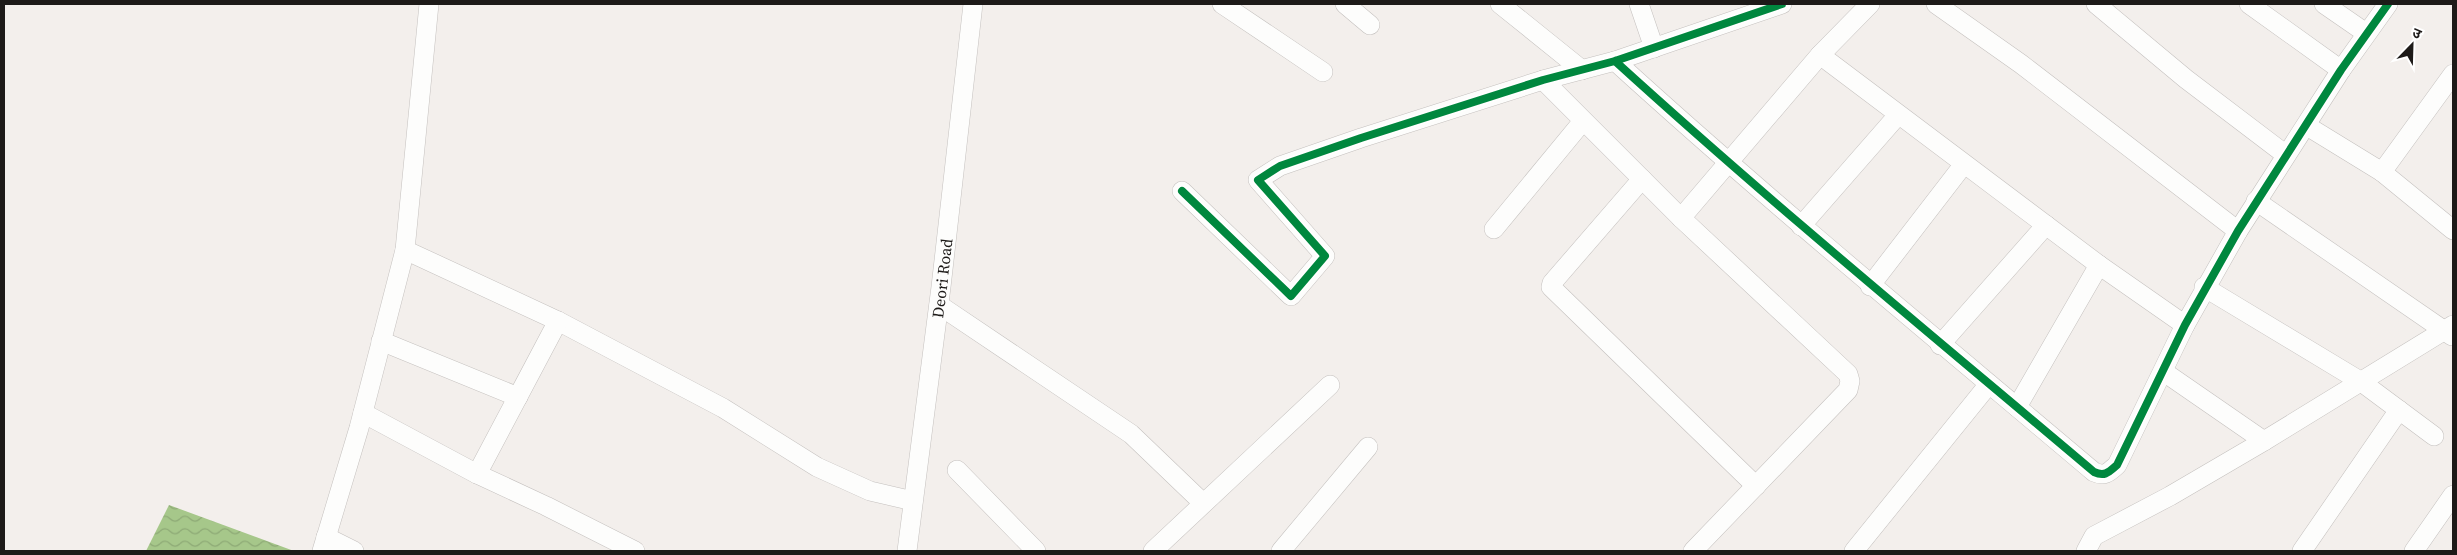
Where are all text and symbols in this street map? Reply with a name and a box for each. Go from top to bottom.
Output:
north arrow [2387,20,2437,70]
text: उ [2409,22,2425,44]
street label: Deori Road [926,237,957,319]

